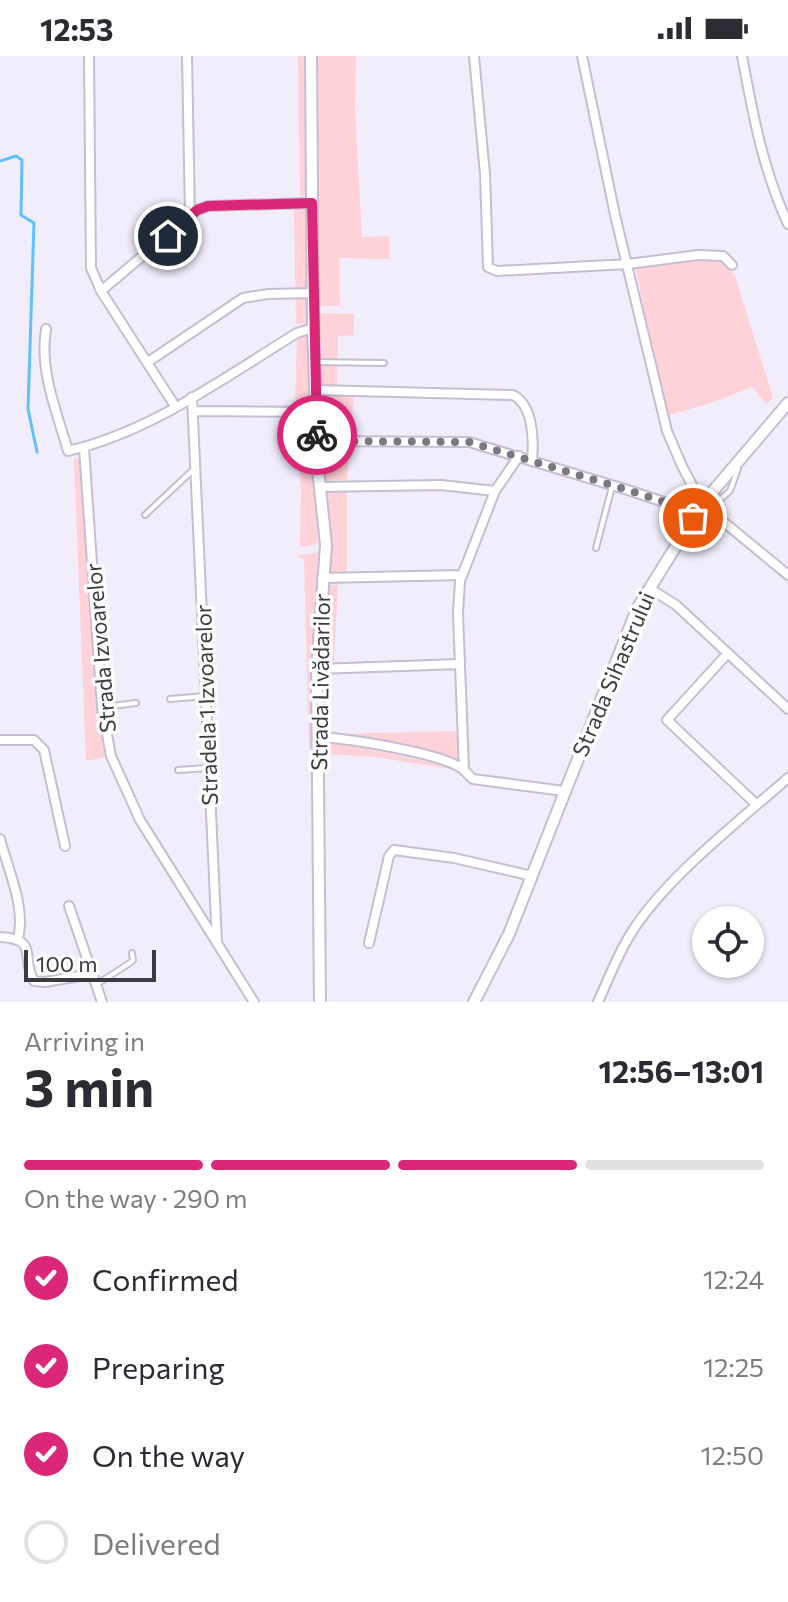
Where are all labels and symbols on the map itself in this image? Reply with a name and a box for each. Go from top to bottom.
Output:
pin [134,202,202,270]
courier [277,395,357,475]
pin [659,484,727,552]
street label: Strada Izvoarelor [79,562,121,734]
street label: Strada Sihastrului [566,588,660,760]
street label: Strada Livădarilor [305,593,335,771]
street label: Stradela 1 Izvoarelor [189,604,223,806]
scale bar [24,946,156,982]

